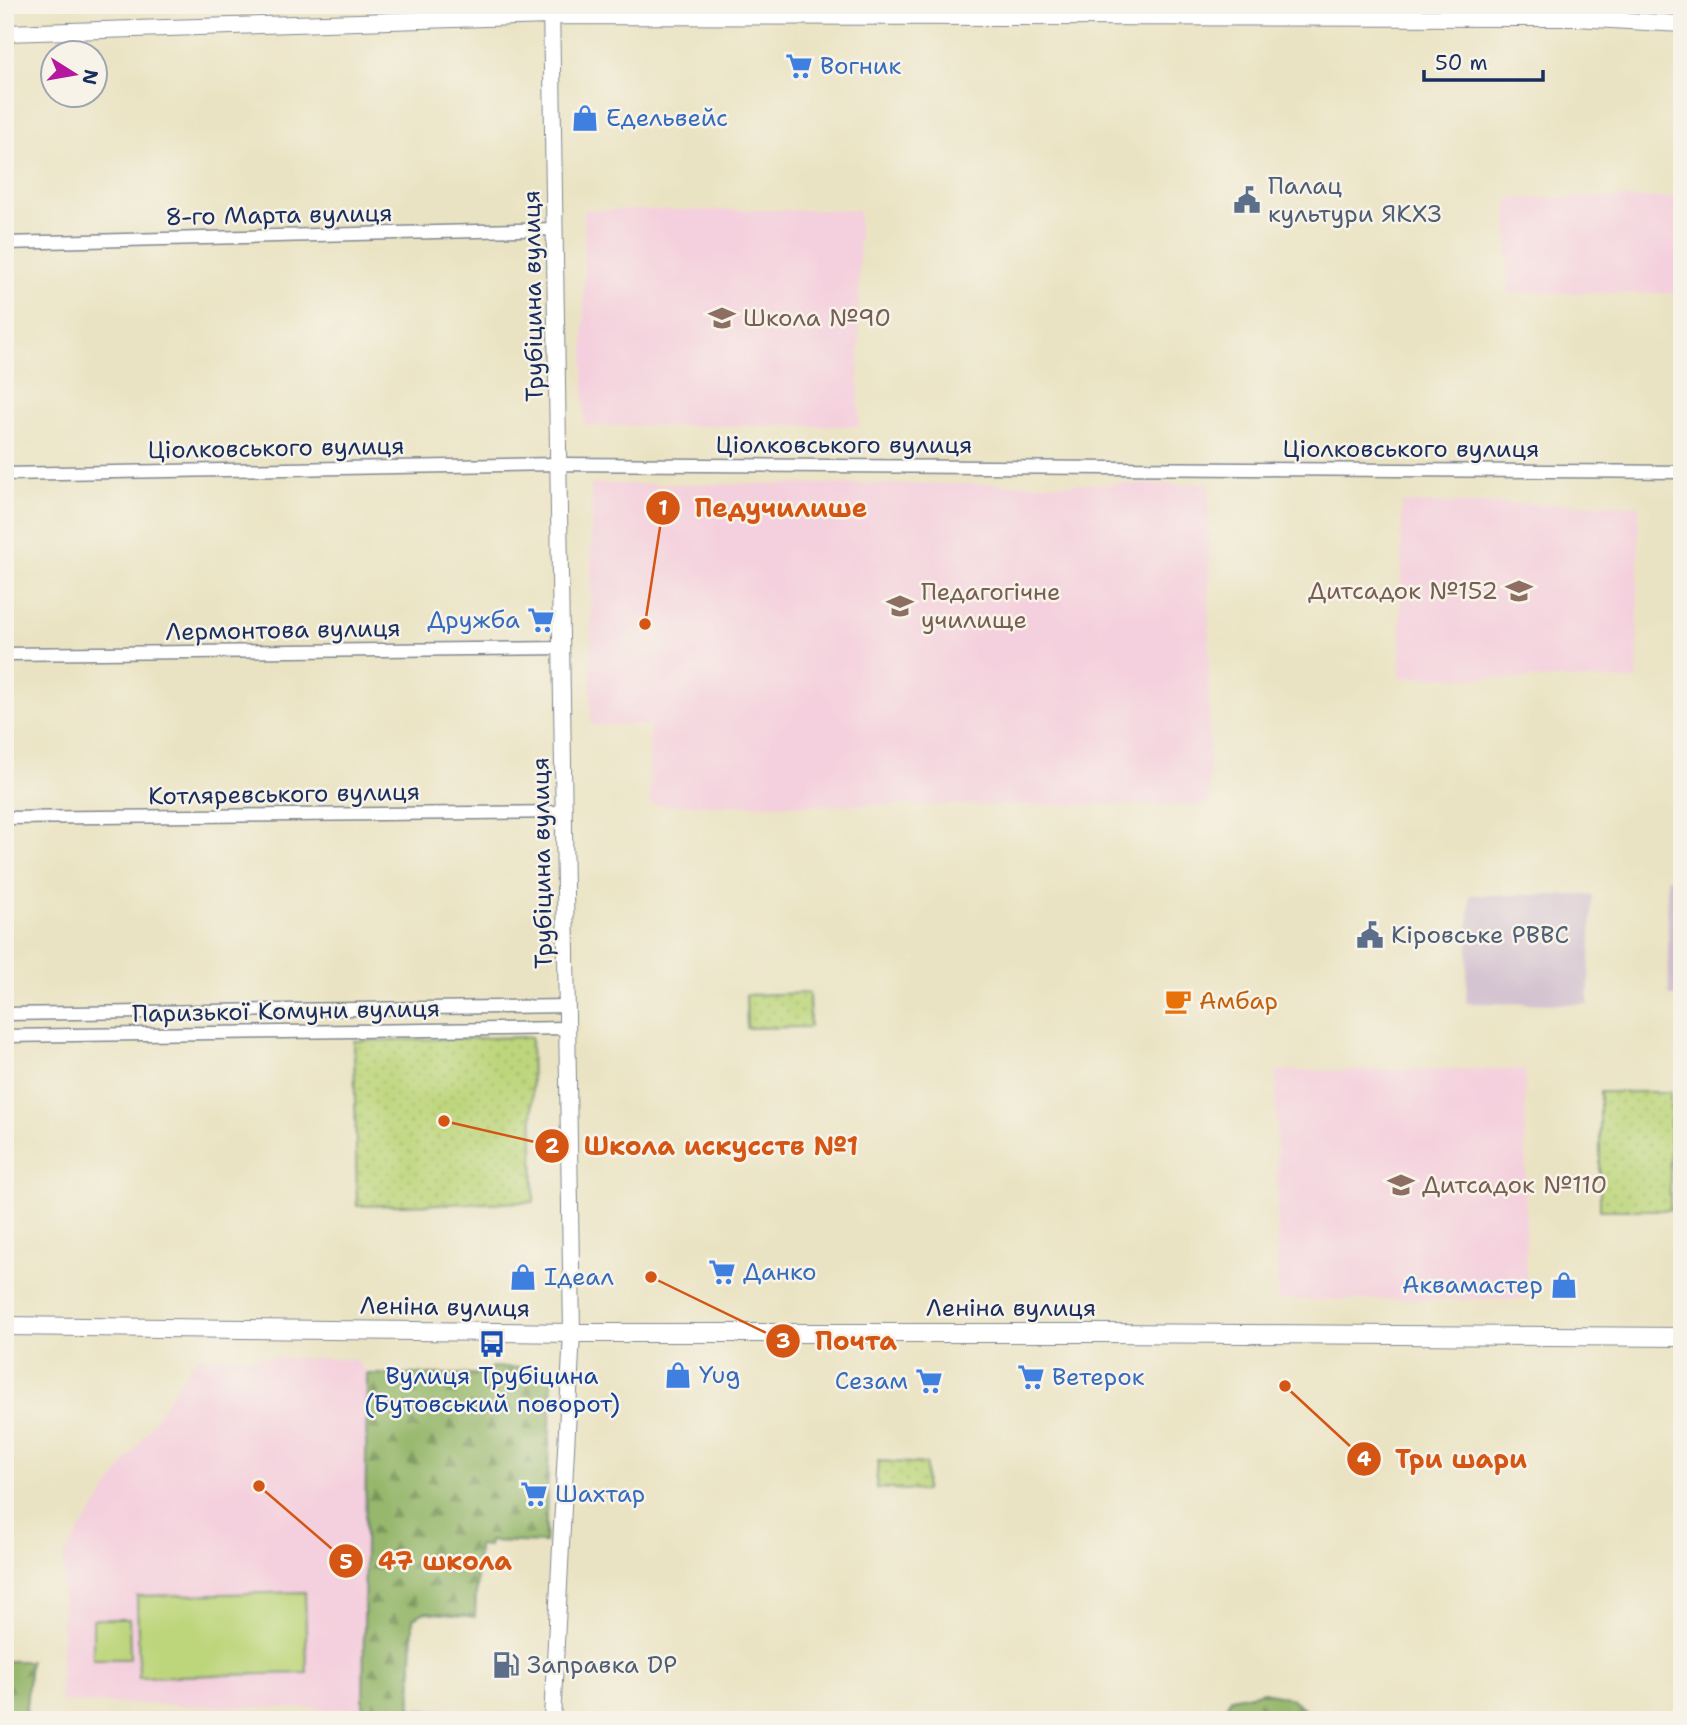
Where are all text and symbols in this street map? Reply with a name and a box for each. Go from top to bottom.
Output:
north arrow [38,38,108,108]
scale bar [1424,38,1544,82]
text: 50 m [1435,49,1488,77]
place label: Вогник [820,50,901,82]
supermarket icon: Вогник [784,51,814,81]
text: N [76,67,104,87]
place label: Едельвейс [606,102,728,134]
shop icon: Едельвейс [570,103,600,133]
place label: Палац культури ЯКХЗ [1268,170,1442,230]
public building icon: Палац культури ЯКХЗ [1232,185,1262,215]
street label: Трубіцина вулиця [515,190,551,402]
street label: 8-го Марта вулиця [165,197,393,233]
place label: Школа №90 [743,302,891,334]
school or university icon: Школа №90 [707,303,737,333]
street label: Ціолковського вулиця [716,429,972,461]
street label: Ціолковського вулиця [147,430,405,466]
street label: Ціолковського вулиця [1283,433,1539,465]
callout: Педучилише [646,484,882,531]
text: Педучилише [695,490,867,525]
text: 1 [658,494,668,522]
place label: Дитсадок №152 [1308,575,1498,607]
place label: Педагогічне училище [921,576,1061,636]
school or university icon: Дитсадок №152 [1504,576,1534,606]
school or university icon: Педагогічне училище [885,591,915,621]
place label: Дружба [427,604,520,636]
supermarket icon: Дружба [526,605,556,635]
street label: Лермонтова вулиця [165,612,401,648]
street label: Трубіцина вулиця [524,757,560,969]
street label: Котляревського вулиця [148,776,420,812]
place label: Кіровське РВВС [1391,919,1569,951]
public building icon: Кіровське РВВС [1355,920,1385,950]
place label: Амбар [1199,985,1278,1017]
cafe icon: Амбар [1163,986,1193,1016]
street label: Паризької Комуни вулиця [132,992,440,1030]
callout: Школа искусств №1 [535,1122,872,1169]
text: Школа искусств №1 [584,1128,858,1163]
text: 2 [545,1132,560,1160]
place label: Дитсадок №110 [1422,1169,1607,1201]
school or university icon: Дитсадок №110 [1386,1170,1416,1200]
place label: Данко [743,1256,817,1288]
supermarket icon: Данко [707,1257,737,1287]
place label: Ідеал [544,1261,614,1293]
shop icon: Ідеал [508,1262,538,1292]
place label: Аквамастер [1402,1269,1543,1301]
shop icon: Аквамастер [1549,1270,1579,1300]
street label: Леніна вулиця [360,1290,530,1324]
street label: Леніна вулиця [926,1292,1096,1324]
callout: Почта [766,1317,911,1364]
text: Почта [815,1323,897,1358]
text: 3 [776,1327,790,1355]
bus stop icon: Вулиця Трубіцина (Бутовський поворот) [477,1329,507,1359]
place label: Yug [699,1359,740,1391]
place label: Вулиця Трубіцина (Бутовський поворот) [364,1360,620,1420]
shop icon: Yug [663,1360,693,1390]
place label: Ветерок [1052,1361,1145,1393]
supermarket icon: Ветерок [1016,1362,1046,1392]
place label: Сезам [835,1365,908,1397]
supermarket icon: Сезам [914,1366,944,1396]
callout: Три шари [1346,1435,1541,1482]
text: Три шари [1395,1441,1527,1476]
text: 4 [1357,1445,1372,1473]
place label: Шахтар [555,1478,645,1510]
supermarket icon: Шахтар [519,1479,549,1509]
callout: 47 школа [328,1538,526,1585]
text: 47 школа [378,1543,512,1578]
text: 5 [339,1548,353,1576]
place label: Заправка DP [527,1649,677,1681]
fuel station icon: Заправка DP [491,1650,521,1680]

